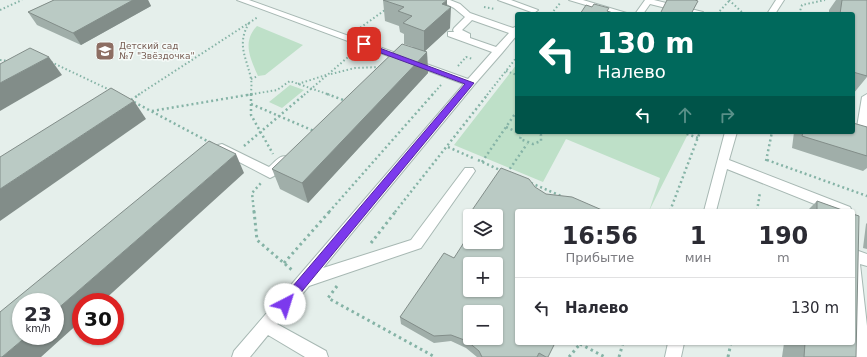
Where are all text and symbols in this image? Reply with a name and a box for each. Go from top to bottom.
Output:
pin [347,27,381,61]
text: 130 m [597,27,694,60]
icon: left [531,28,583,80]
icon: arrive [353,33,375,55]
school or university icon: Детский сад №7 "Звёздочка" [94,40,116,62]
place label: Детский сад №7 "Звёздочка" [119,41,195,61]
text: Налево [597,61,666,82]
icon: left [632,104,654,126]
icon: ahead [674,104,696,126]
icon: right [716,104,738,126]
map controls [463,209,503,345]
button: layers [463,209,503,249]
text: 16:56 [562,222,638,250]
text: 1 [690,222,706,250]
text: 190 [758,222,808,250]
text: Прибытие [565,250,634,265]
text: мин [685,250,712,265]
text: m [777,250,790,265]
button: + [463,257,503,297]
position arrow [264,283,306,325]
speed limit sign: 30 [72,293,124,345]
icon: left [531,297,553,319]
text: Налево [565,299,629,317]
text: 130 m [791,299,839,317]
text: 23 [24,302,52,326]
button: − [463,305,503,345]
text: km/h [25,323,51,334]

